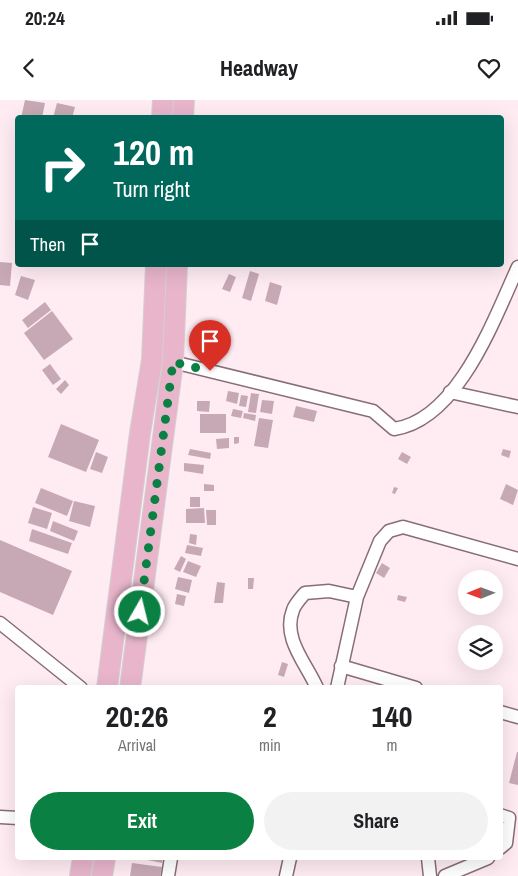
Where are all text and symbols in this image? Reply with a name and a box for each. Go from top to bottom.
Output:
text: 20:24 [25,5,65,31]
text: Headway [220,53,298,83]
icon: back [15,54,43,82]
icon: heart [475,54,503,82]
text: 120 m [113,129,194,176]
icon: right [30,135,95,200]
text: Turn right [113,174,190,204]
icon: arrive [76,230,104,258]
text: Then [30,231,66,257]
pin [189,320,231,371]
icon: arrive [196,327,224,355]
north arrow [458,570,502,615]
map controls [458,570,503,670]
position arrow [113,585,165,637]
button: layers [458,625,503,670]
text: 20:26 [106,696,168,736]
text: 2 [263,696,277,736]
text: 140 [371,696,412,736]
text: Arrival [118,734,156,756]
text: min [259,734,281,756]
text: m [386,734,397,756]
button: Exit [30,792,254,850]
button: Share [264,792,488,850]

